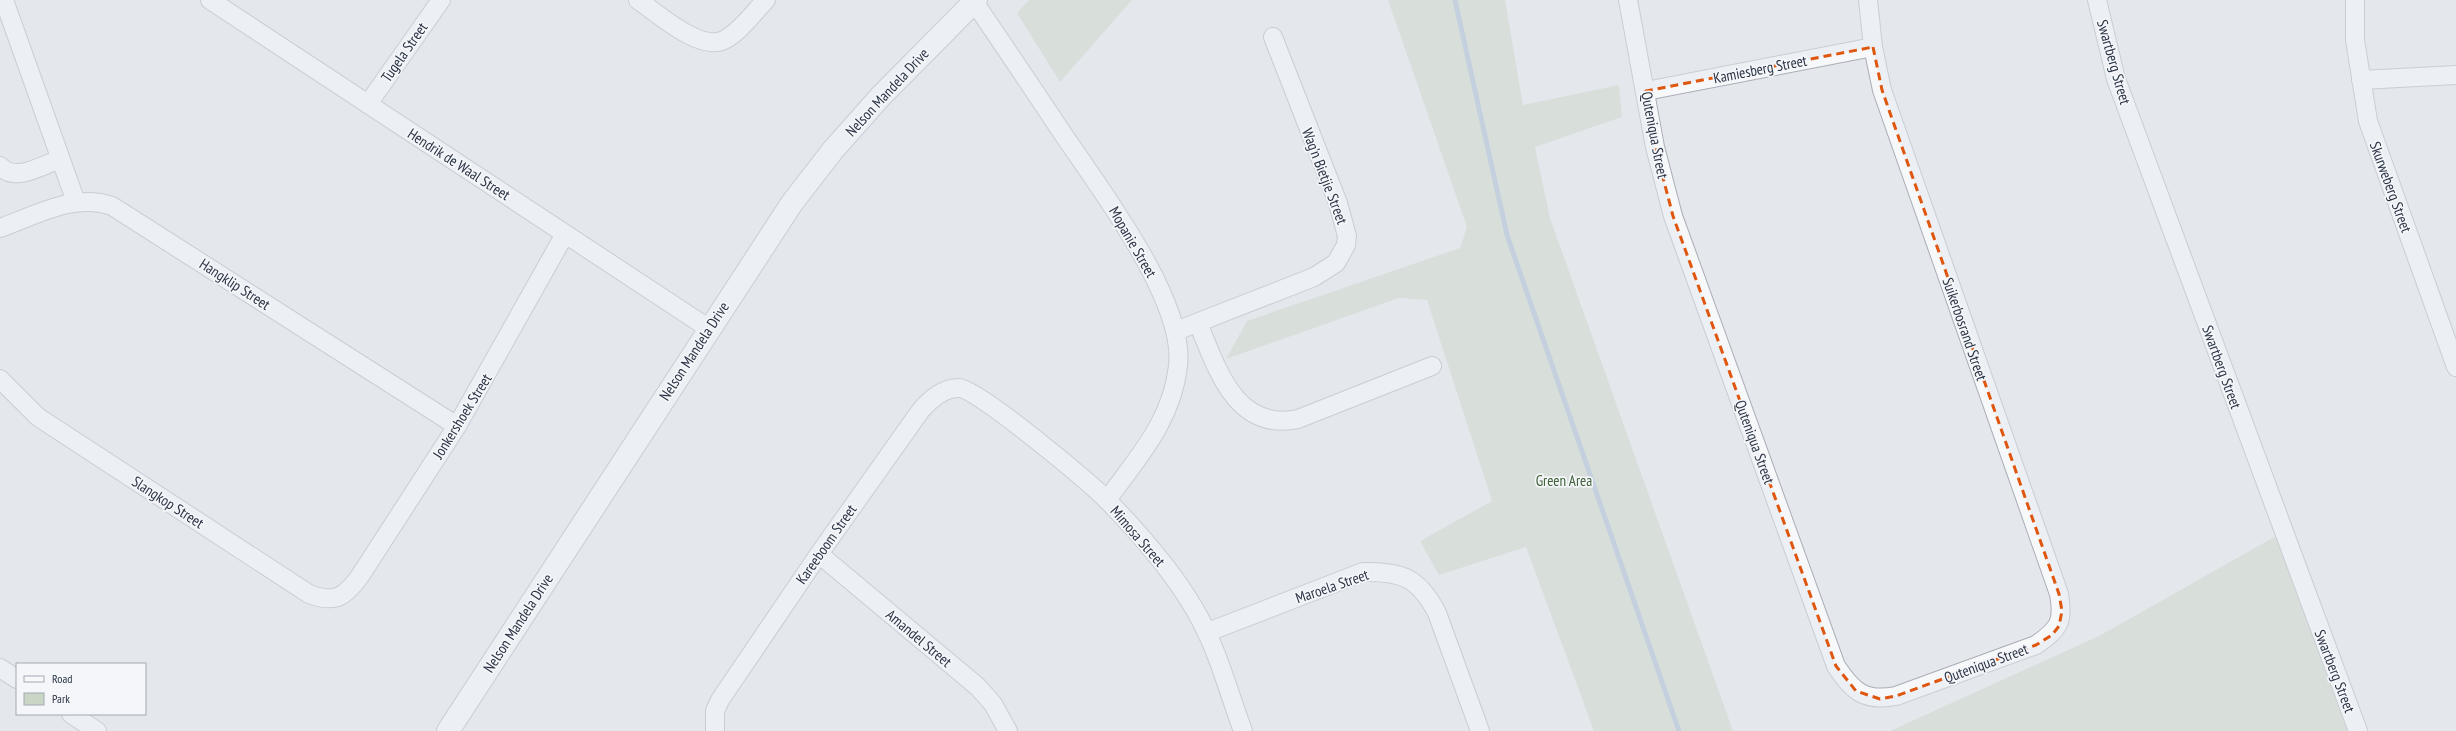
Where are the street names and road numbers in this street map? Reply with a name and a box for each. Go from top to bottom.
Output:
street label: Swartberg Street [2093,17,2135,107]
street label: Tugela Street [377,19,431,85]
street label: Nelson Mandela Drive [841,44,933,140]
street label: Kamiesberg Street [1712,51,1808,87]
street label: Quteniqua Street [1637,90,1673,180]
street label: Hendrik de Waal Street [404,124,514,204]
street label: Wag'n Bietjie Street [1298,125,1352,227]
street label: Skurweberg Street [2366,139,2416,235]
street label: Mopanie Street [1105,203,1161,281]
street label: Hangklip Street [196,254,274,314]
street label: Suikerbosrand Street [1938,275,1992,383]
street label: Nelson Mandela Drive [655,298,733,404]
street label: Swartberg Street [2198,323,2246,411]
street label: Jonkershoek Street [428,370,496,463]
street label: Quteniqua Street [1731,397,1779,487]
street label: Slangkop Street [128,472,208,532]
street label: Kareeboom Street [792,500,860,588]
street label: Mimosa Street [1106,502,1170,570]
street label: Maroela Street [1293,565,1371,607]
street label: Nelson Mandela Drive [479,570,557,676]
street label: Amandel Street [882,605,956,671]
street label: Swartberg Street [2310,627,2360,715]
street label: Quteniqua Street [1941,639,2031,687]

